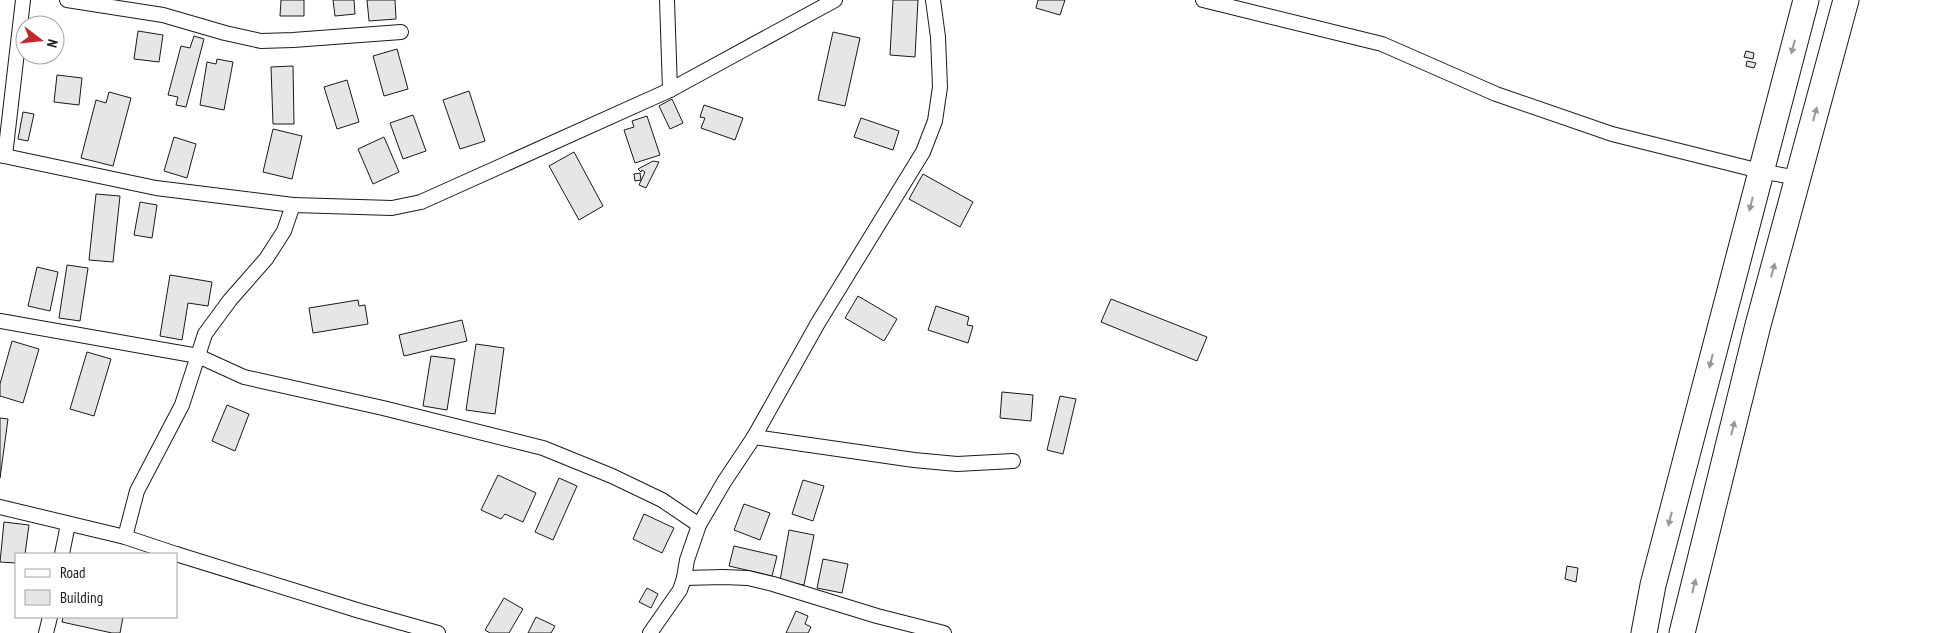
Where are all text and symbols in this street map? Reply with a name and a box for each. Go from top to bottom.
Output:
north arrow [15,15,65,65]
text: N [43,37,62,50]
one-way arrow [1789,40,1797,55]
one-way arrow [1812,106,1820,121]
one-way arrow [1747,197,1755,212]
one-way arrow [1769,263,1777,278]
one-way arrow [1706,354,1714,369]
one-way arrow [1729,420,1737,435]
one-way arrow [1666,511,1674,526]
legend [15,553,178,618]
text: Road [60,563,86,582]
one-way arrow [1690,578,1698,593]
text: Building [60,588,103,607]

